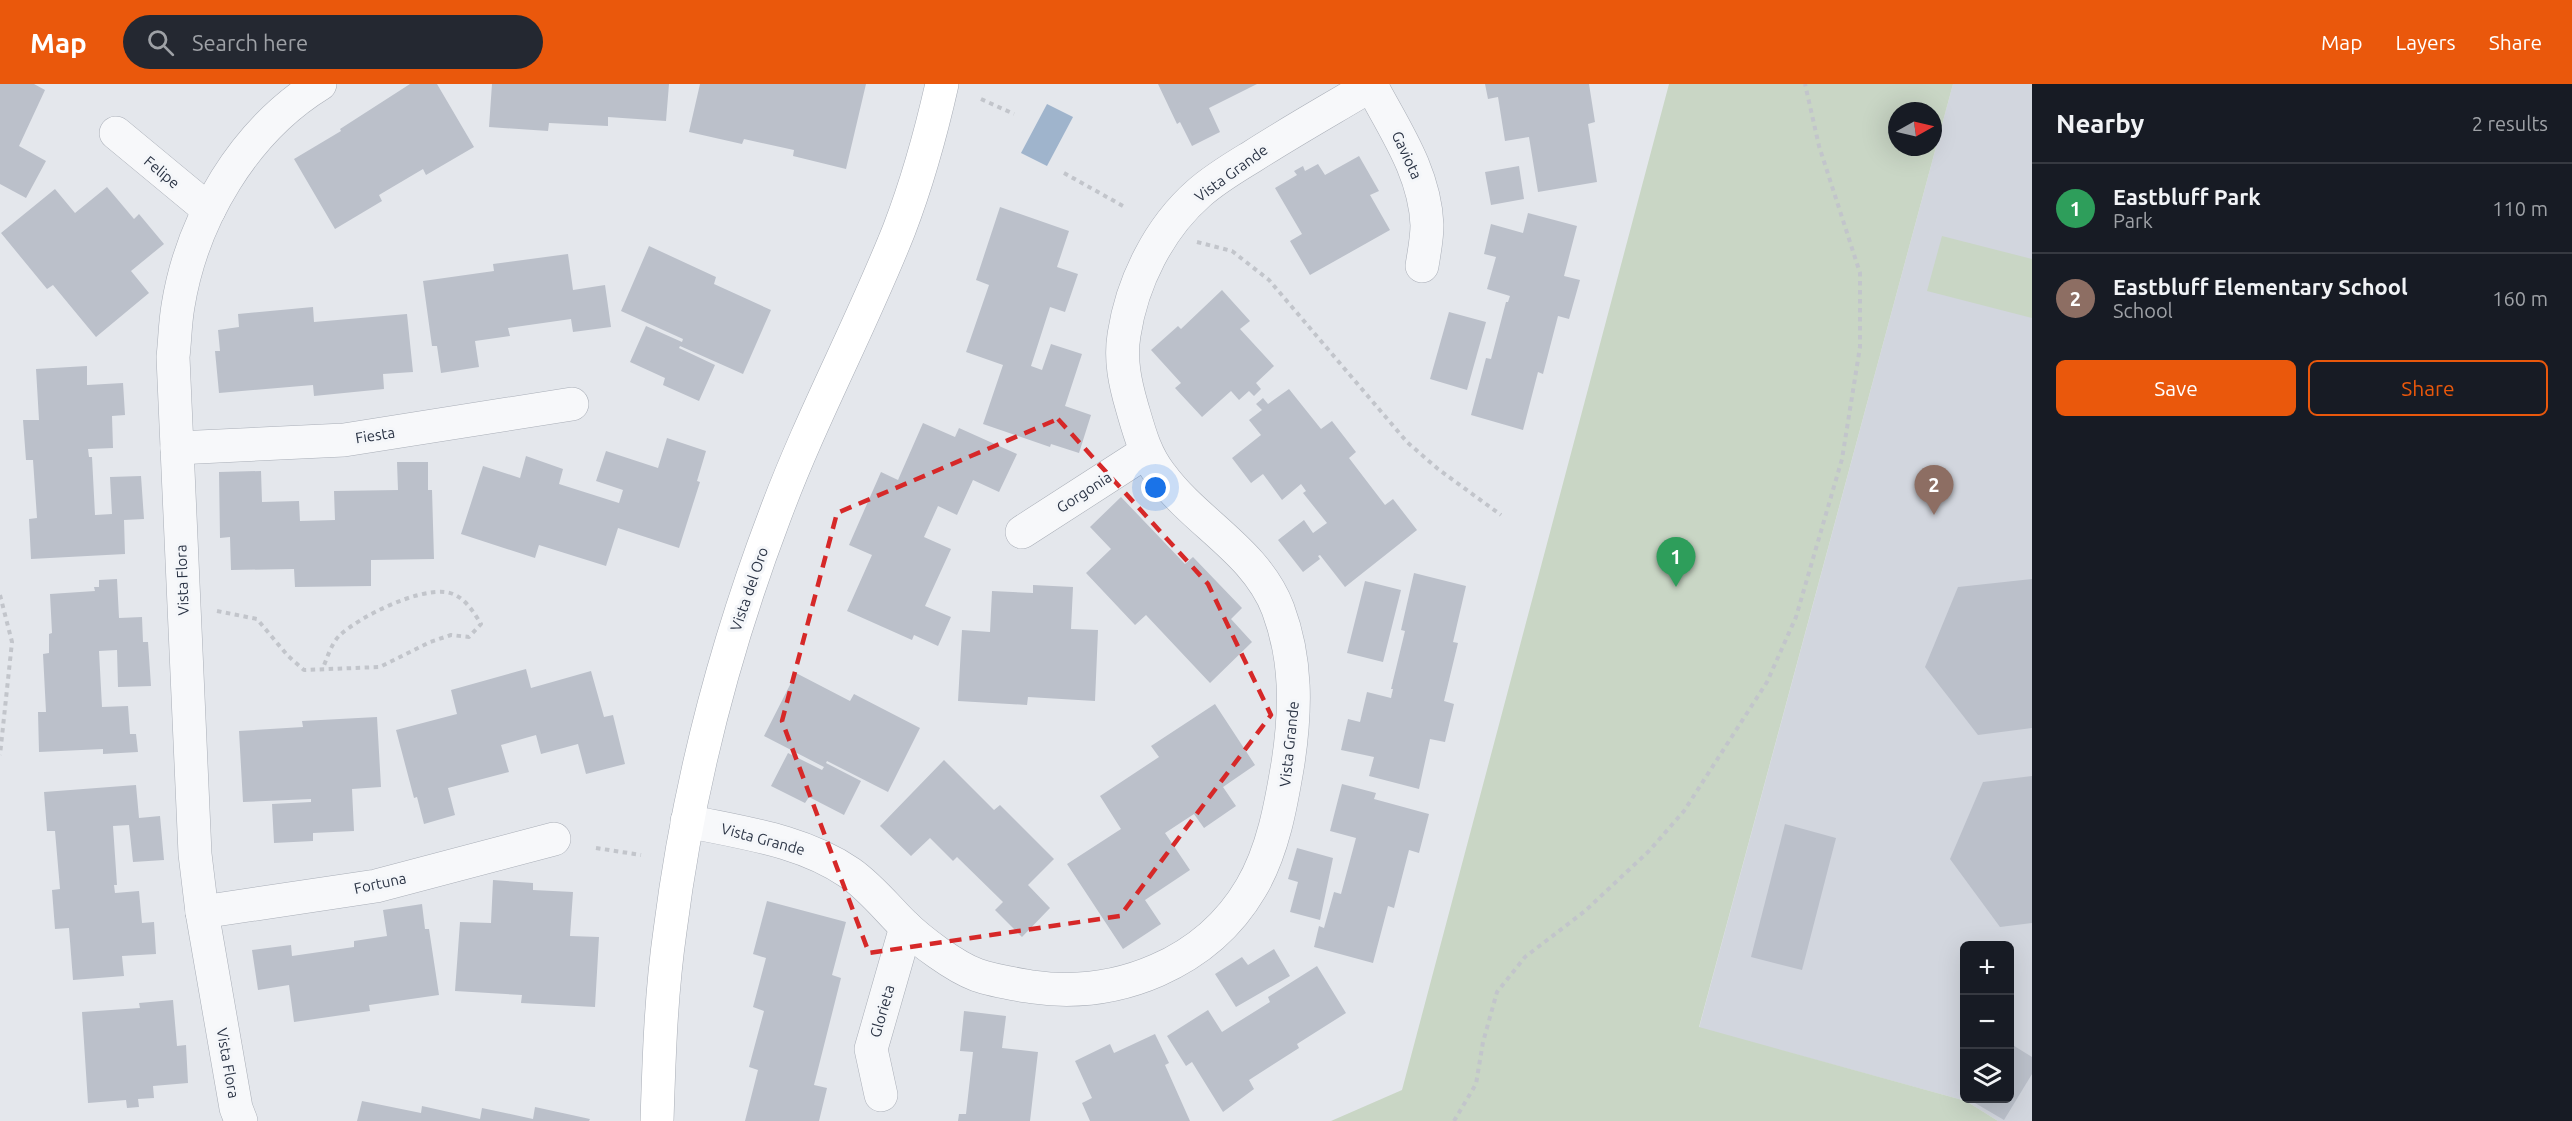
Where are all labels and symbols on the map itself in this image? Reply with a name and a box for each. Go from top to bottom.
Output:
north arrow [1888,102,1942,156]
street label: Gaviota [1389,128,1425,182]
street label: Vista Grande [1191,141,1271,205]
street label: Felipe [141,152,183,192]
street label: Fiesta [354,423,396,447]
pin: 2 [1914,466,1954,515]
street label: Gorgonia [1053,468,1115,516]
your location [1141,473,1170,502]
pin: 1 [1656,538,1696,587]
street label: Vista Flora [172,544,192,616]
street label: Vista del Oro [727,545,771,633]
street label: Vista Grande [1276,700,1302,788]
street label: Vista Grande [719,820,807,858]
street label: Fortuna [352,869,408,897]
street label: Glorieta [866,983,898,1039]
street label: Vista Flora [213,1026,243,1100]

